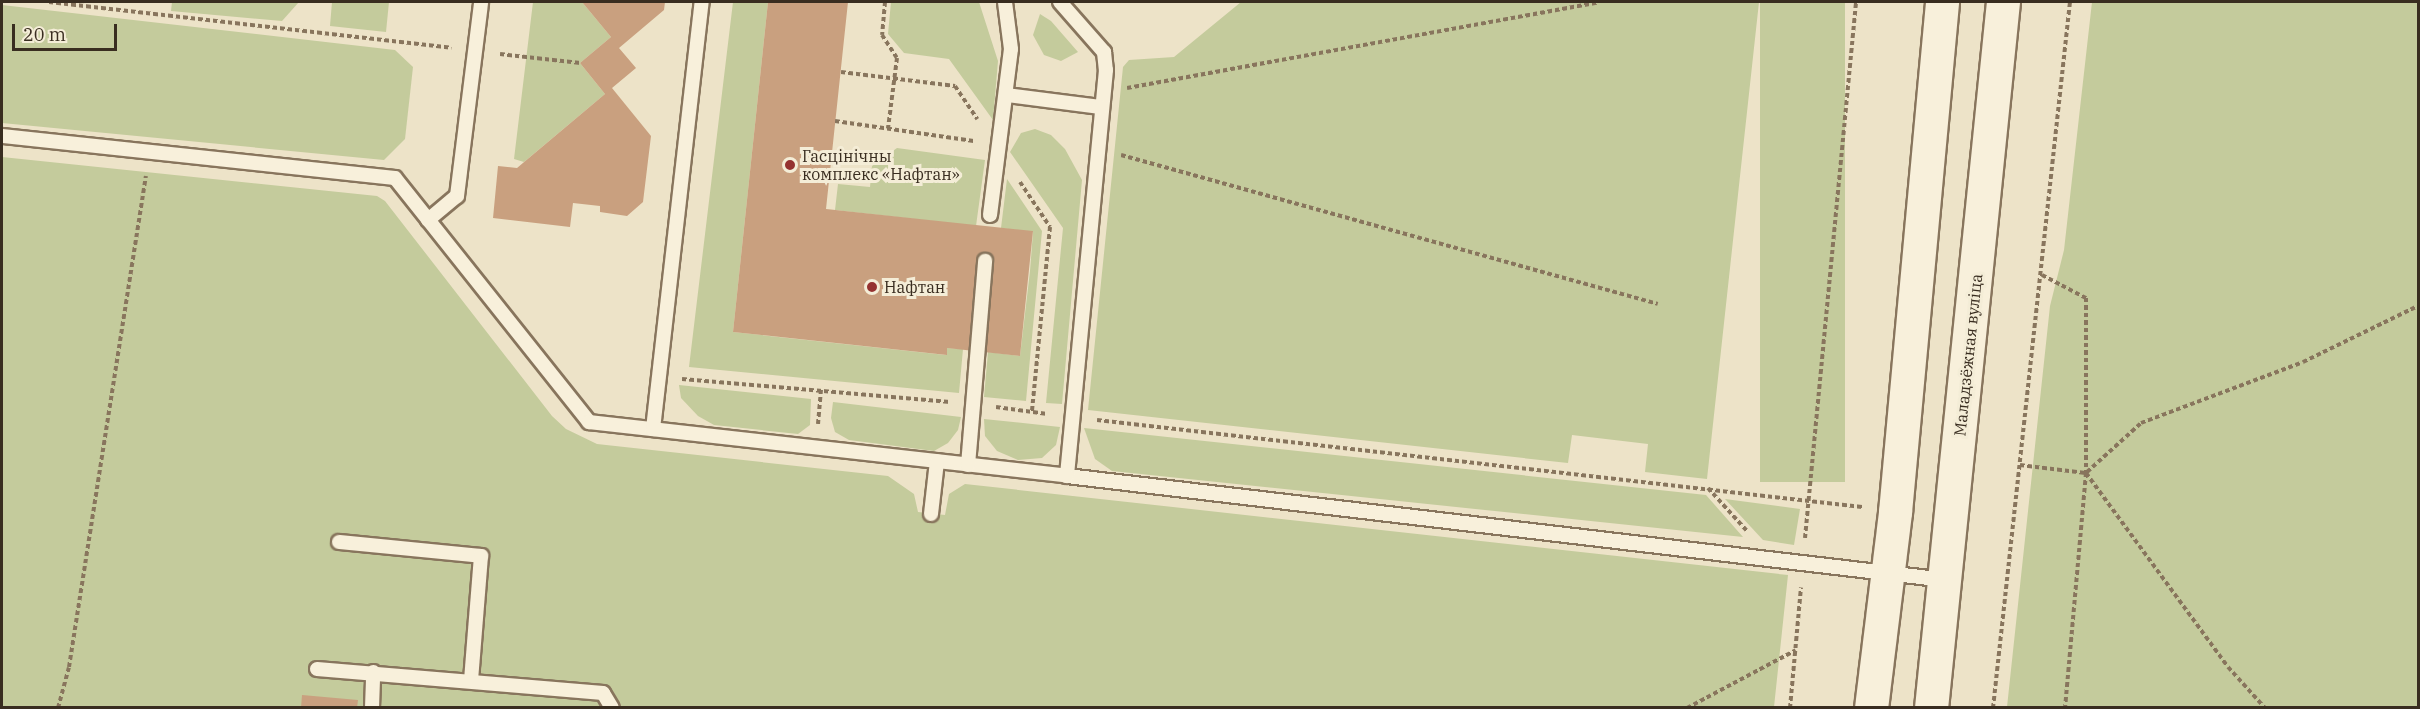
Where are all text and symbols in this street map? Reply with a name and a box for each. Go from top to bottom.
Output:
scale bar [15,12,120,50]
text: 20 m [23,23,66,46]
place label: Гасцінічны комплекс «Нафтан» [802,146,960,184]
marker: Гасцінічны комплекс «Нафтан» [783,158,797,172]
street label: Маладзёжная вуліца [1950,273,1986,437]
place label: Нафтан [884,277,945,297]
marker: Нафтан [865,280,879,294]

